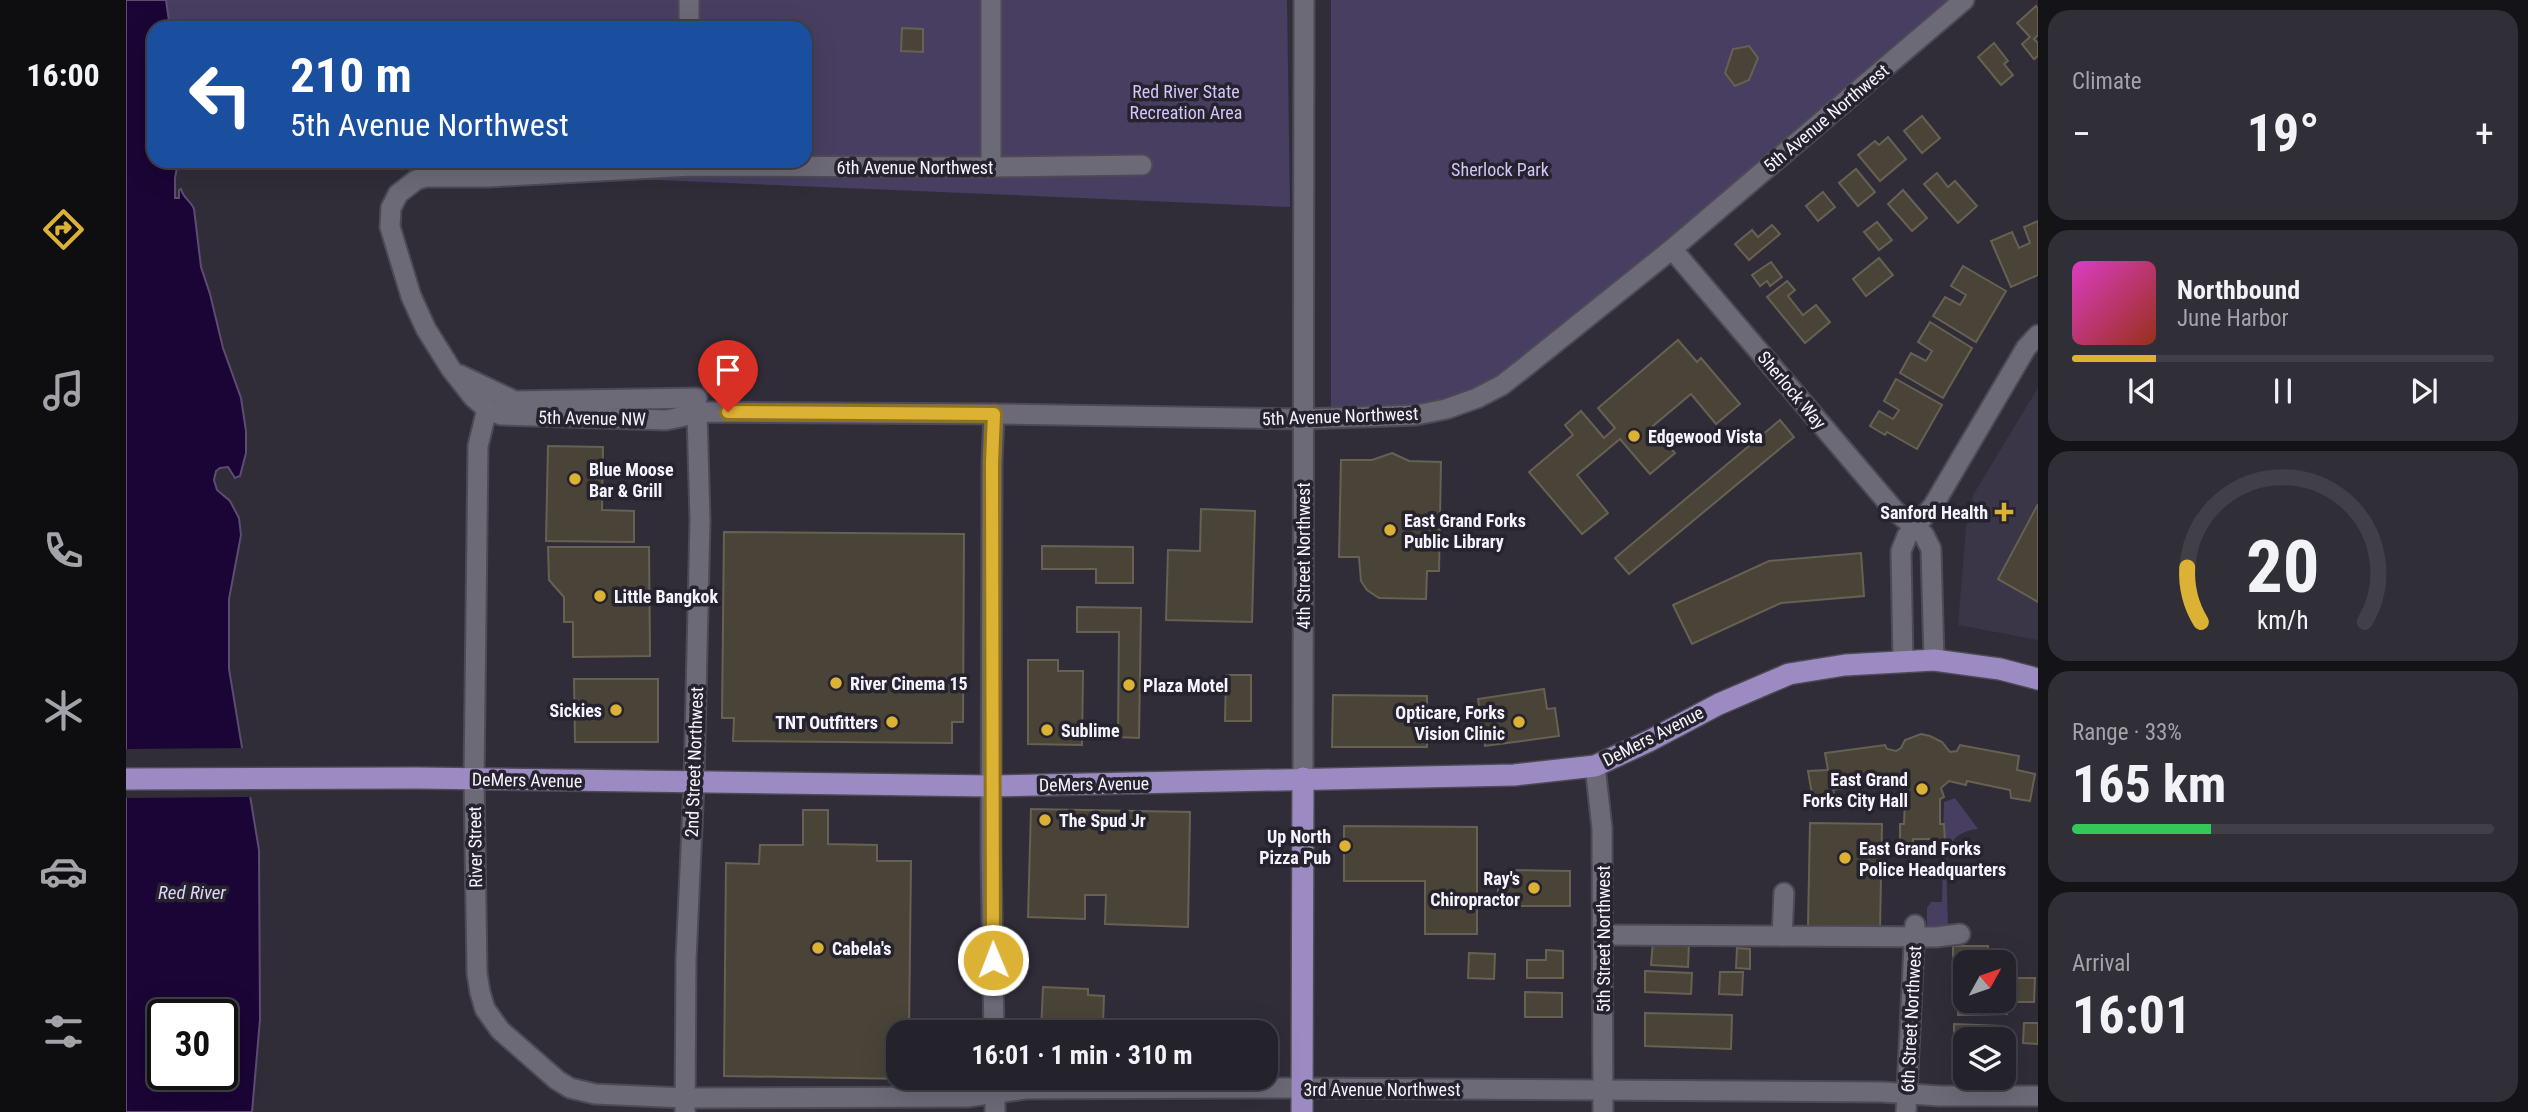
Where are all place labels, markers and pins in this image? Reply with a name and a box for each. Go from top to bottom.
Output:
pin [698,340,758,412]
place label: Edgewood Vista [1648,426,1763,447]
marker: Edgewood Vista [1626,428,1642,444]
place label: Blue Moose Bar & Grill [589,459,674,501]
marker: Blue Moose Bar & Grill [567,471,583,487]
place label: Sanford Health [1880,502,1988,523]
marker: Sanford Health [1994,502,2014,522]
place label: East Grand Forks Public Library [1404,510,1526,552]
marker: East Grand Forks Public Library [1382,522,1398,538]
place label: Little Bangkok [614,586,719,607]
marker: Little Bangkok [592,588,608,604]
place label: River Cinema 15 [850,673,968,694]
marker: River Cinema 15 [828,675,844,691]
place label: Plaza Motel [1143,675,1228,696]
marker: Plaza Motel [1121,677,1137,693]
place label: Sickies [550,700,602,721]
marker: Sickies [608,702,624,718]
place label: Opticare, Forks Vision Clinic [1395,702,1505,744]
place label: TNT Outfitters [775,712,878,733]
marker: TNT Outfitters [884,714,900,730]
marker: Opticare, Forks Vision Clinic [1511,714,1527,730]
place label: Sublime [1061,720,1120,741]
marker: Sublime [1039,722,1055,738]
place label: East Grand Forks City Hall [1803,769,1908,811]
marker: East Grand Forks City Hall [1914,781,1930,797]
place label: The Spud Jr [1059,810,1146,831]
marker: The Spud Jr [1037,812,1053,828]
place label: Up North Pizza Pub [1259,826,1331,868]
marker: Up North Pizza Pub [1337,838,1353,854]
place label: East Grand Forks Police Headquarters [1859,838,2006,880]
marker: East Grand Forks Police Headquarters [1837,850,1853,866]
place label: Ray's Chiropractor [1430,868,1520,910]
marker: Ray's Chiropractor [1526,880,1542,896]
place label: Cabela's [832,938,891,959]
marker: Cabela's [810,940,826,956]

